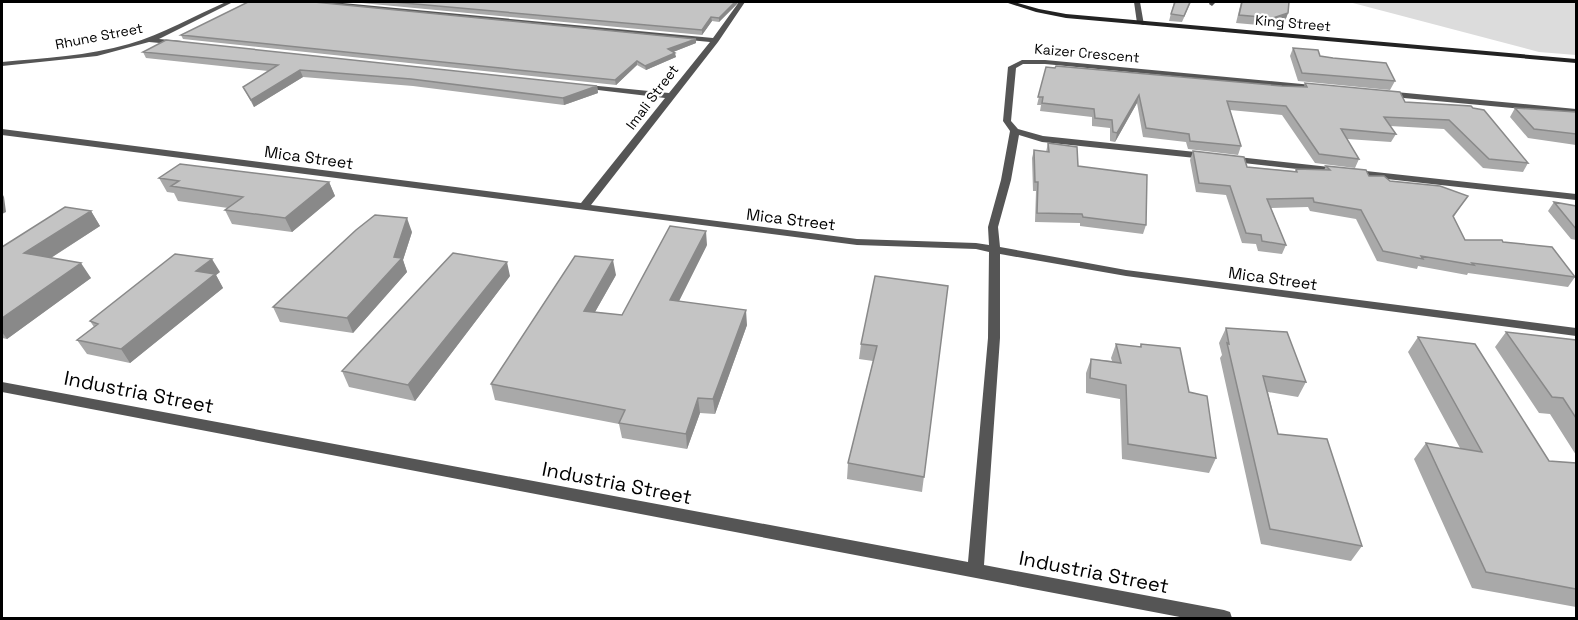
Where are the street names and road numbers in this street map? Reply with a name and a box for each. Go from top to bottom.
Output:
street label: King Street [1254,11,1332,35]
street label: Rhune Street [54,19,144,53]
street label: Kaizer Crescent [1034,39,1140,67]
street label: Imali Street [622,61,682,133]
street label: Mica Street [263,141,355,174]
street label: Mica Street [745,204,837,235]
street label: Mica Street [1227,262,1319,295]
street label: Industria Street [62,365,216,419]
street label: Industria Street [540,456,694,510]
street label: Industria Street [1017,545,1171,599]

